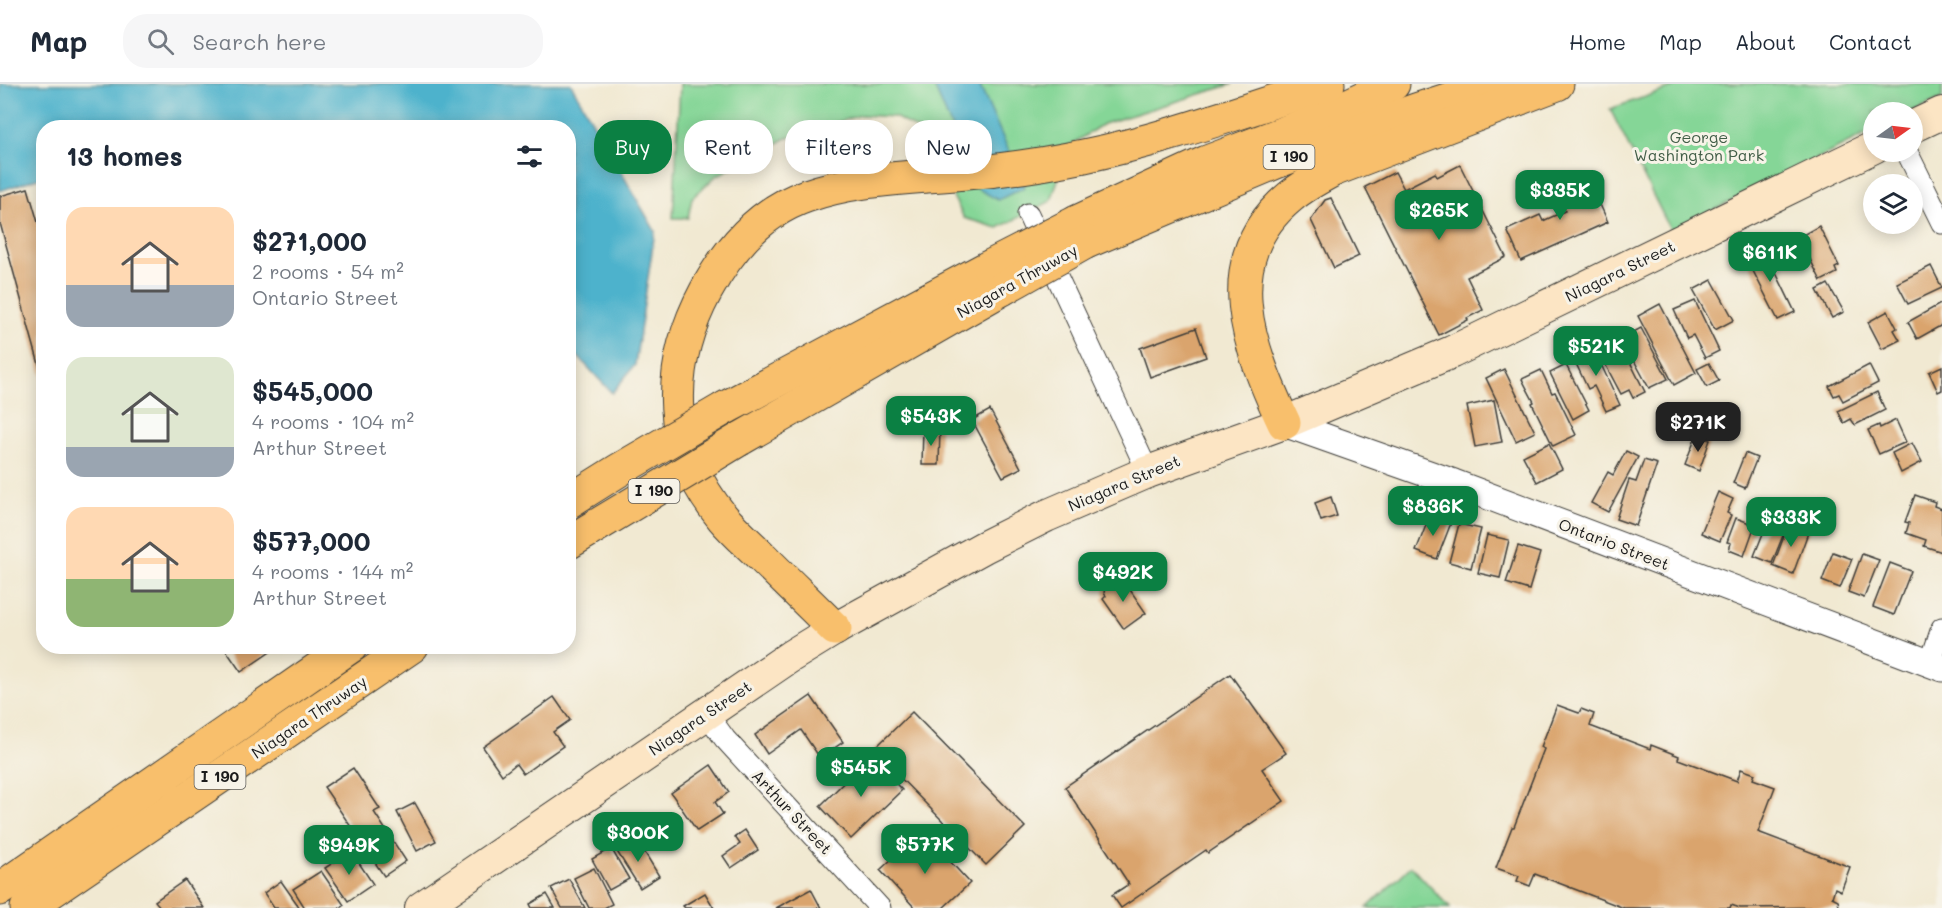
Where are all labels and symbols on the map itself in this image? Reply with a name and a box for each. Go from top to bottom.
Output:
north arrow [1863,102,1923,162]
park label: George Washington Park [1634,126,1764,165]
road number: I 190 [1264,145,1314,169]
pin: $335K [1518,170,1602,221]
pin: $265K [1397,190,1481,241]
pin: $611K [1728,232,1812,283]
street label: Niagara Street [1561,235,1678,306]
street label: Niagara Thruway [953,239,1081,322]
pin: $521K [1554,326,1638,377]
pin: $543K [889,396,973,447]
pin: $271K [1656,402,1740,453]
street label: Niagara Street [1064,449,1183,516]
road number: I 190 [628,479,680,503]
pin: $836K [1391,486,1475,537]
pin: $333K [1749,497,1833,548]
street label: Ontario Street [1556,513,1673,574]
pin: $492K [1081,552,1165,603]
street label: Niagara Thruway [247,670,370,763]
street label: Niagara Street [644,675,755,760]
pin: $545K [819,747,903,798]
road number: I 190 [194,765,246,789]
street label: Arthur Street [748,765,837,858]
pin: $300K [596,812,680,863]
pin: $577K [883,824,967,875]
pin: $949K [307,825,391,876]

